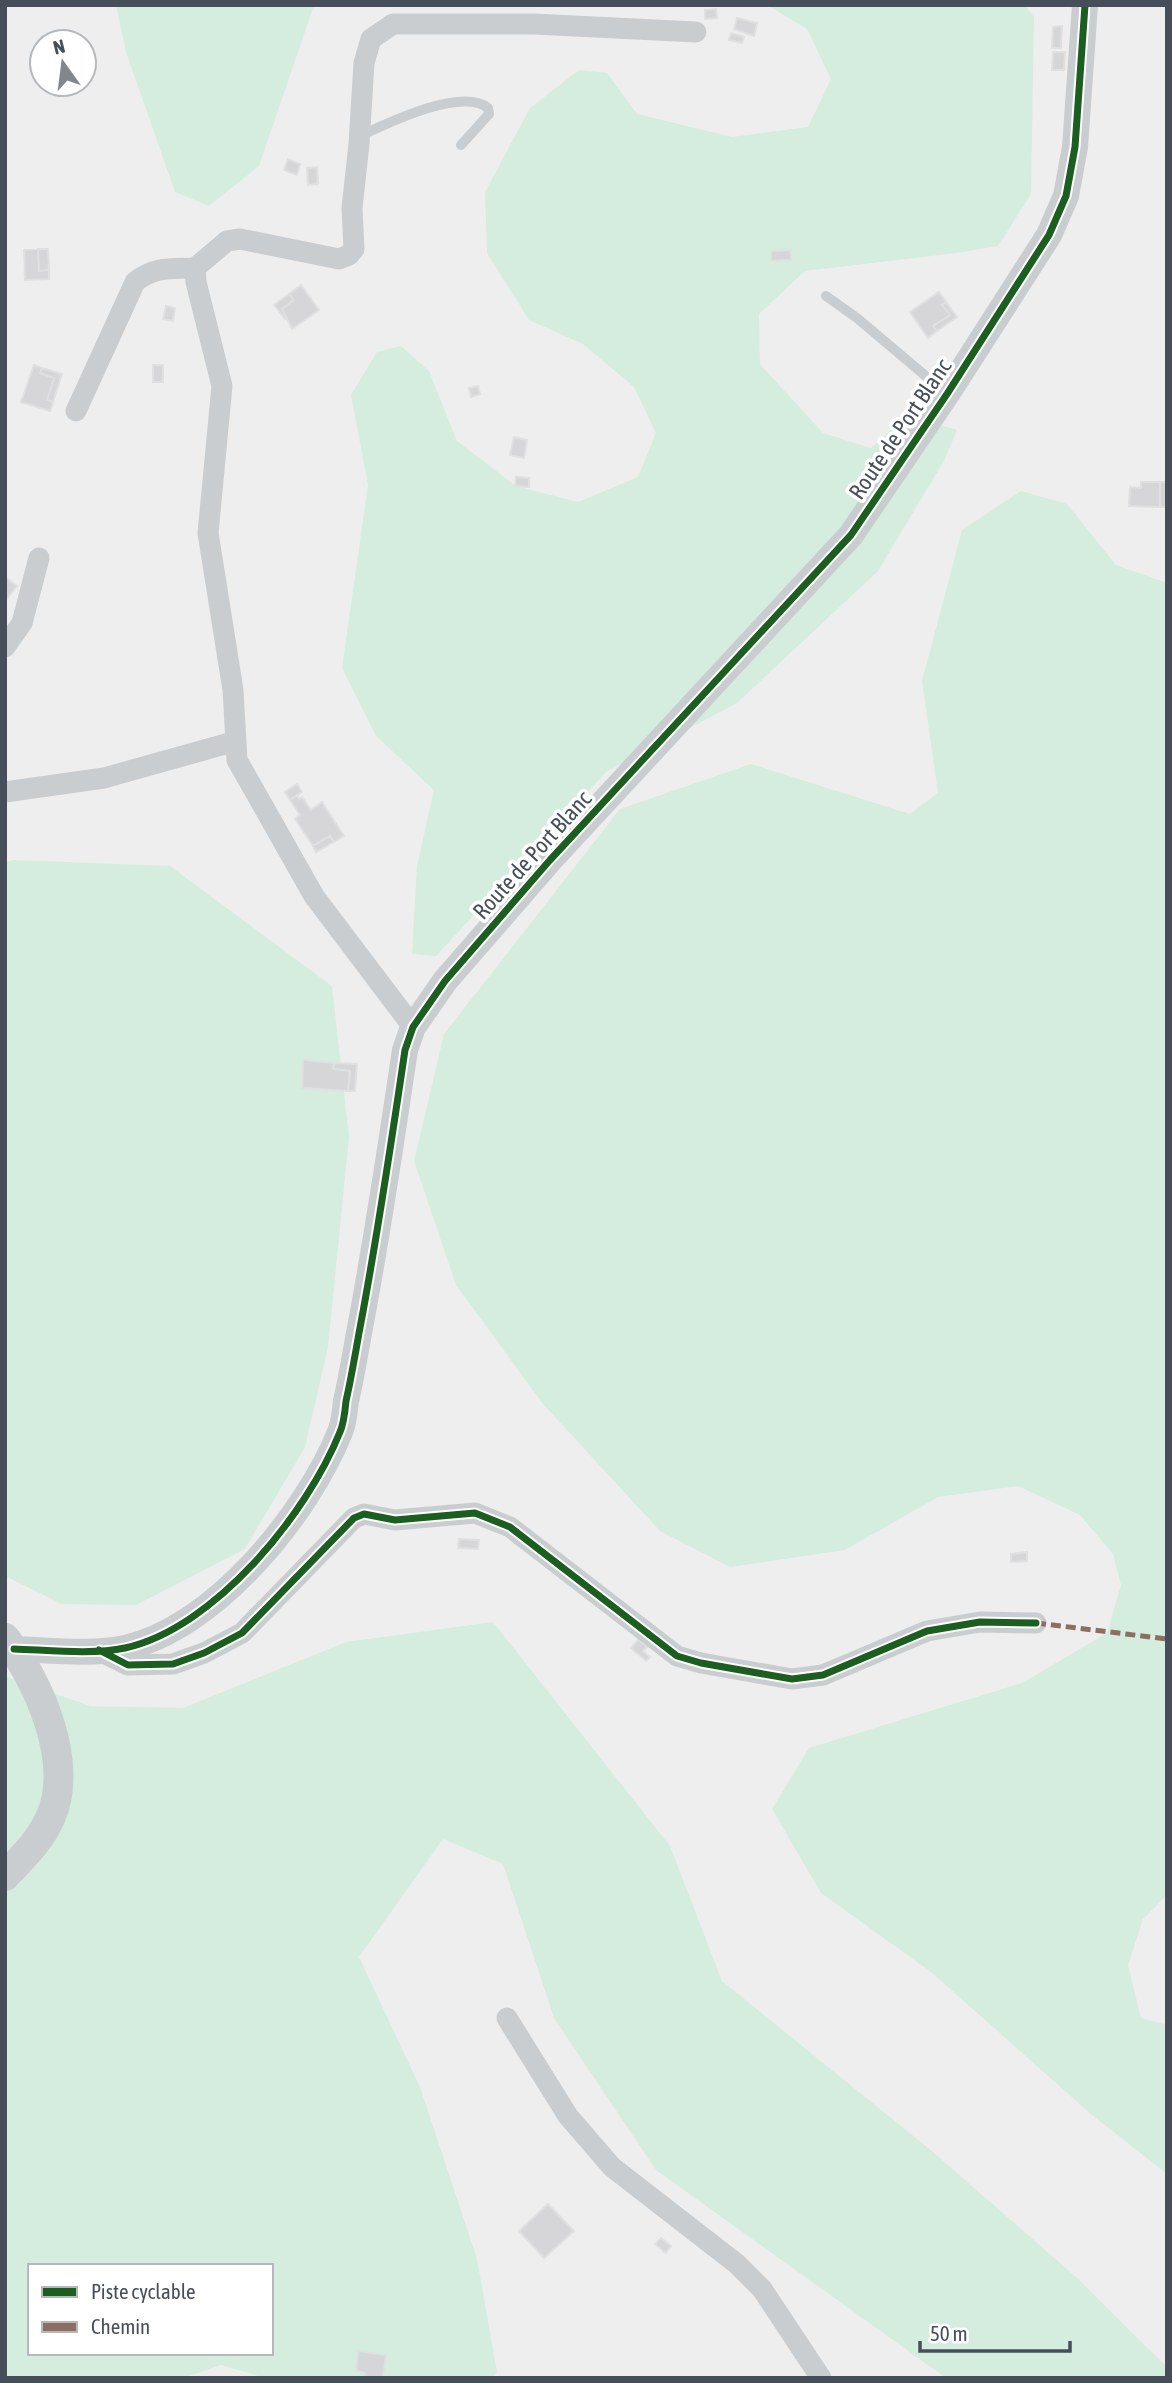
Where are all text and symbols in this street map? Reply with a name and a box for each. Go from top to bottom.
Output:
north arrow [28,28,98,98]
text: N [51,34,67,59]
street label: Route de Port Blanc [844,354,957,504]
street label: Route de Port Blanc [468,785,597,924]
legend [28,2264,273,2355]
text: Piste cyclable [91,2279,196,2303]
scale bar [920,2310,1070,2354]
text: Chemin [91,2314,150,2338]
text: 50 m [930,2321,968,2345]

